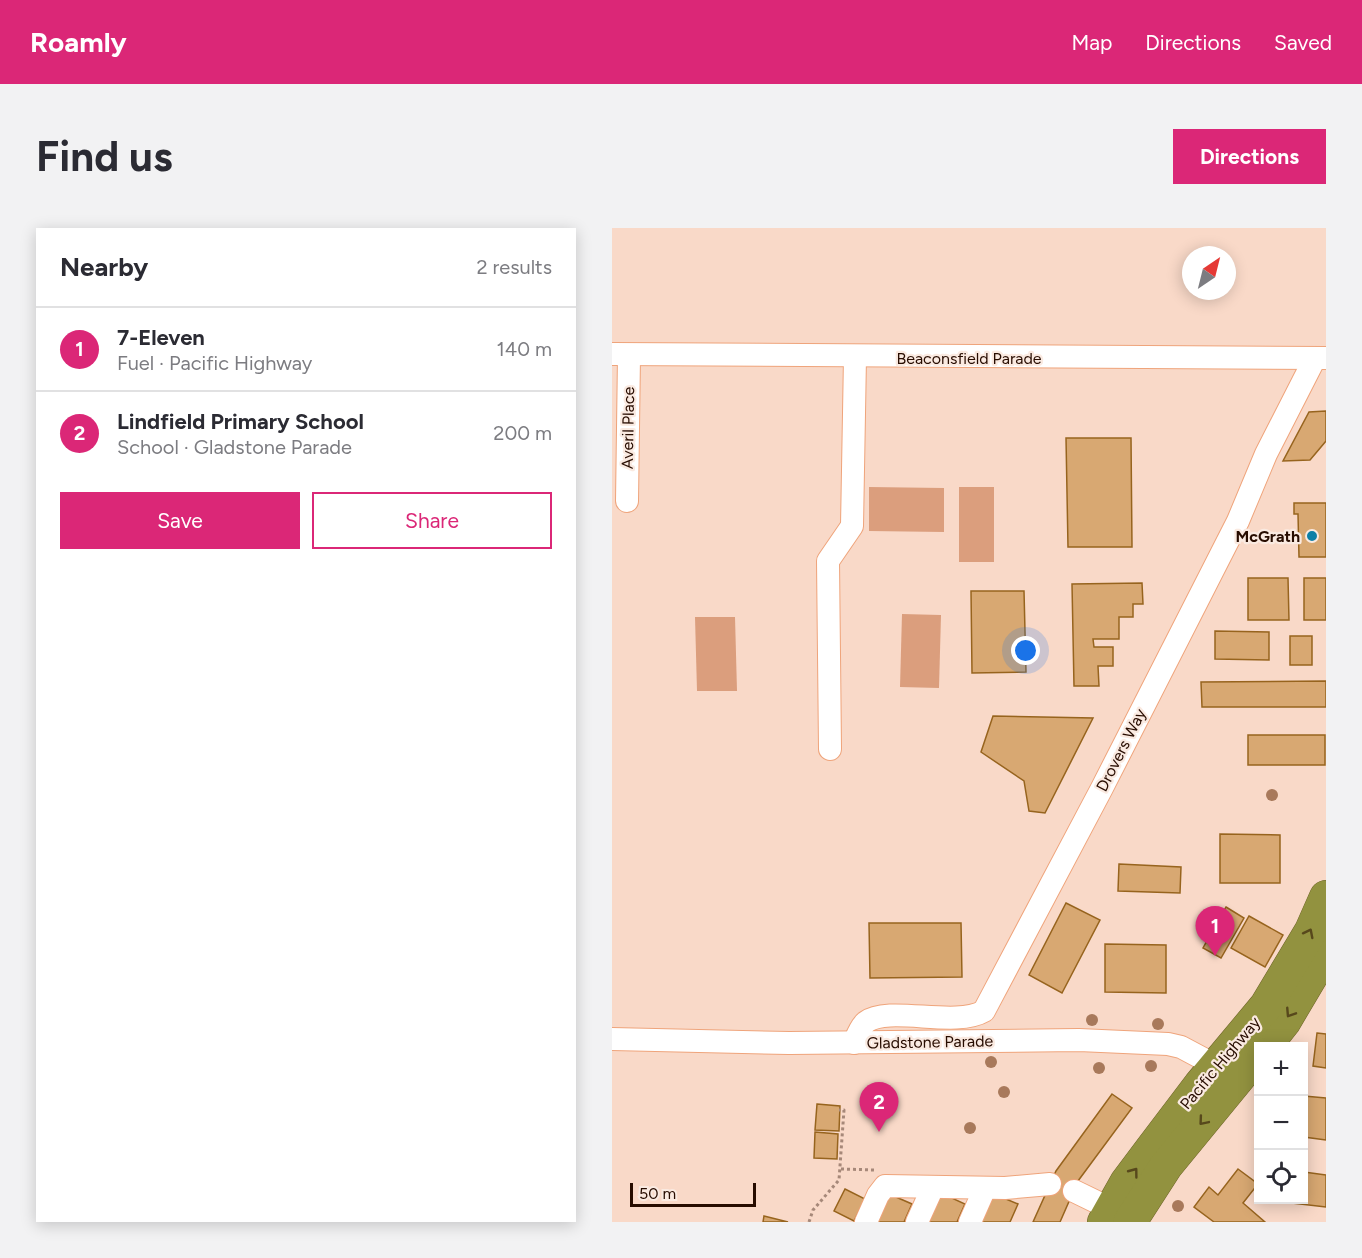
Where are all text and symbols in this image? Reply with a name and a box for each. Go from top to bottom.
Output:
text: Roamly [30,25,127,59]
text: Map [1071,30,1112,55]
text: Directions [1145,30,1241,55]
text: Saved [1274,30,1332,55]
button: Directions [1173,129,1326,184]
text: Find us [36,131,173,182]
north arrow [1182,246,1236,300]
text: Nearby [60,251,148,283]
text: 2 results [476,255,552,279]
text: 7-Eleven [117,324,205,351]
text: 1 [75,337,84,361]
text: 140 m [497,337,552,361]
street label: Beaconsfield Parade [896,349,1042,368]
text: Fuel · Pacific Highway [117,351,312,375]
street label: Averil Place [618,386,638,469]
text: Lindfield Primary School [117,408,364,435]
text: 2 [74,421,85,445]
text: 200 m [493,421,552,445]
text: School · Gladstone Parade [117,435,352,459]
button: Save [60,492,300,549]
button: Share [312,492,552,549]
place label: McGrath [1236,527,1300,546]
marker: McGrath [1305,529,1319,543]
your location [1011,636,1040,665]
street label: Drovers Way [1092,705,1150,795]
pin: 1 [1196,906,1234,956]
one-way arrow [1302,929,1314,940]
one-way arrow [1287,1006,1298,1017]
street label: Pacific Highway [1176,1013,1264,1113]
street label: Gladstone Parade [867,1031,994,1053]
map controls [1254,1042,1308,1204]
button: + [1254,1042,1308,1096]
pin: 2 [860,1082,898,1132]
button: − [1254,1096,1308,1150]
one-way arrow [1200,1114,1211,1125]
button: locate [1254,1150,1308,1204]
one-way arrow [1127,1168,1138,1179]
scale bar [630,1180,756,1208]
text: 50 m [639,1184,676,1203]

